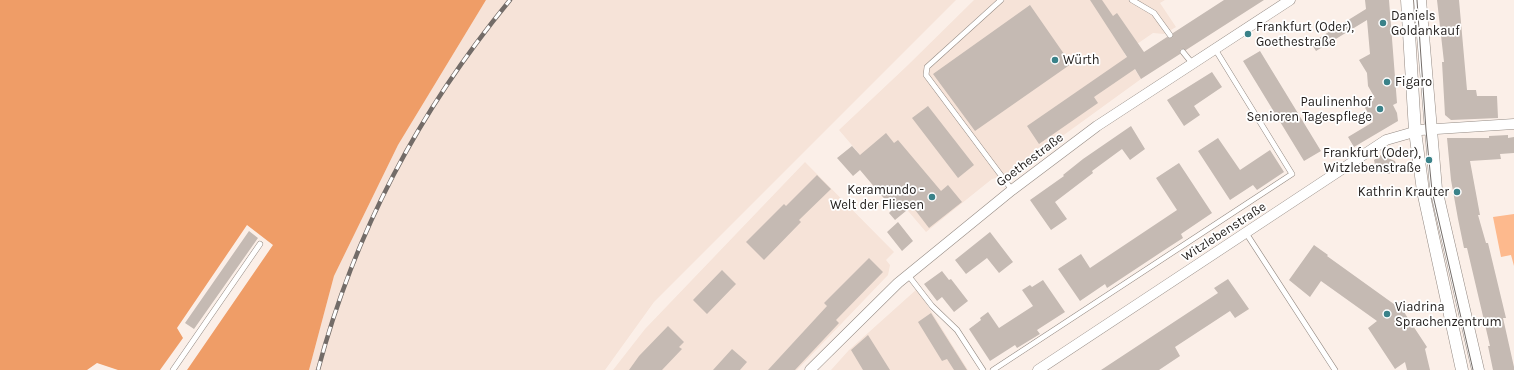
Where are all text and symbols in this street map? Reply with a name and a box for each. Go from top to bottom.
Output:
place label: Daniels Goldankauf [1391,8,1460,39]
marker: Daniels Goldankauf [1378,18,1388,28]
place label: Frankfurt (Oder), Goethestraße [1256,19,1354,50]
marker: Frankfurt (Oder), Goethestraße [1243,29,1253,39]
place label: Würth [1063,52,1100,68]
marker: Würth [1050,55,1060,65]
place label: Figaro [1395,74,1432,90]
marker: Figaro [1382,77,1392,87]
place label: Paulinenhof Senioren Tagespflege [1247,94,1372,125]
marker: Paulinenhof Senioren Tagespflege [1375,104,1385,114]
street label: Goethestraße [993,130,1067,190]
place label: Frankfurt (Oder), Witzlebenstraße [1323,145,1421,176]
marker: Frankfurt (Oder), Witzlebenstraße [1424,155,1434,165]
place label: Keramundo - Welt der Fliesen [830,182,924,213]
place label: Kathrin Krauter [1358,184,1449,200]
marker: Kathrin Krauter [1452,187,1462,197]
marker: Keramundo - Welt der Fliesen [927,192,937,202]
street label: Witzlebenstraße [1179,199,1269,265]
place label: Viadrina Sprachenzentrum [1395,299,1502,330]
marker: Viadrina Sprachenzentrum [1382,309,1392,319]

